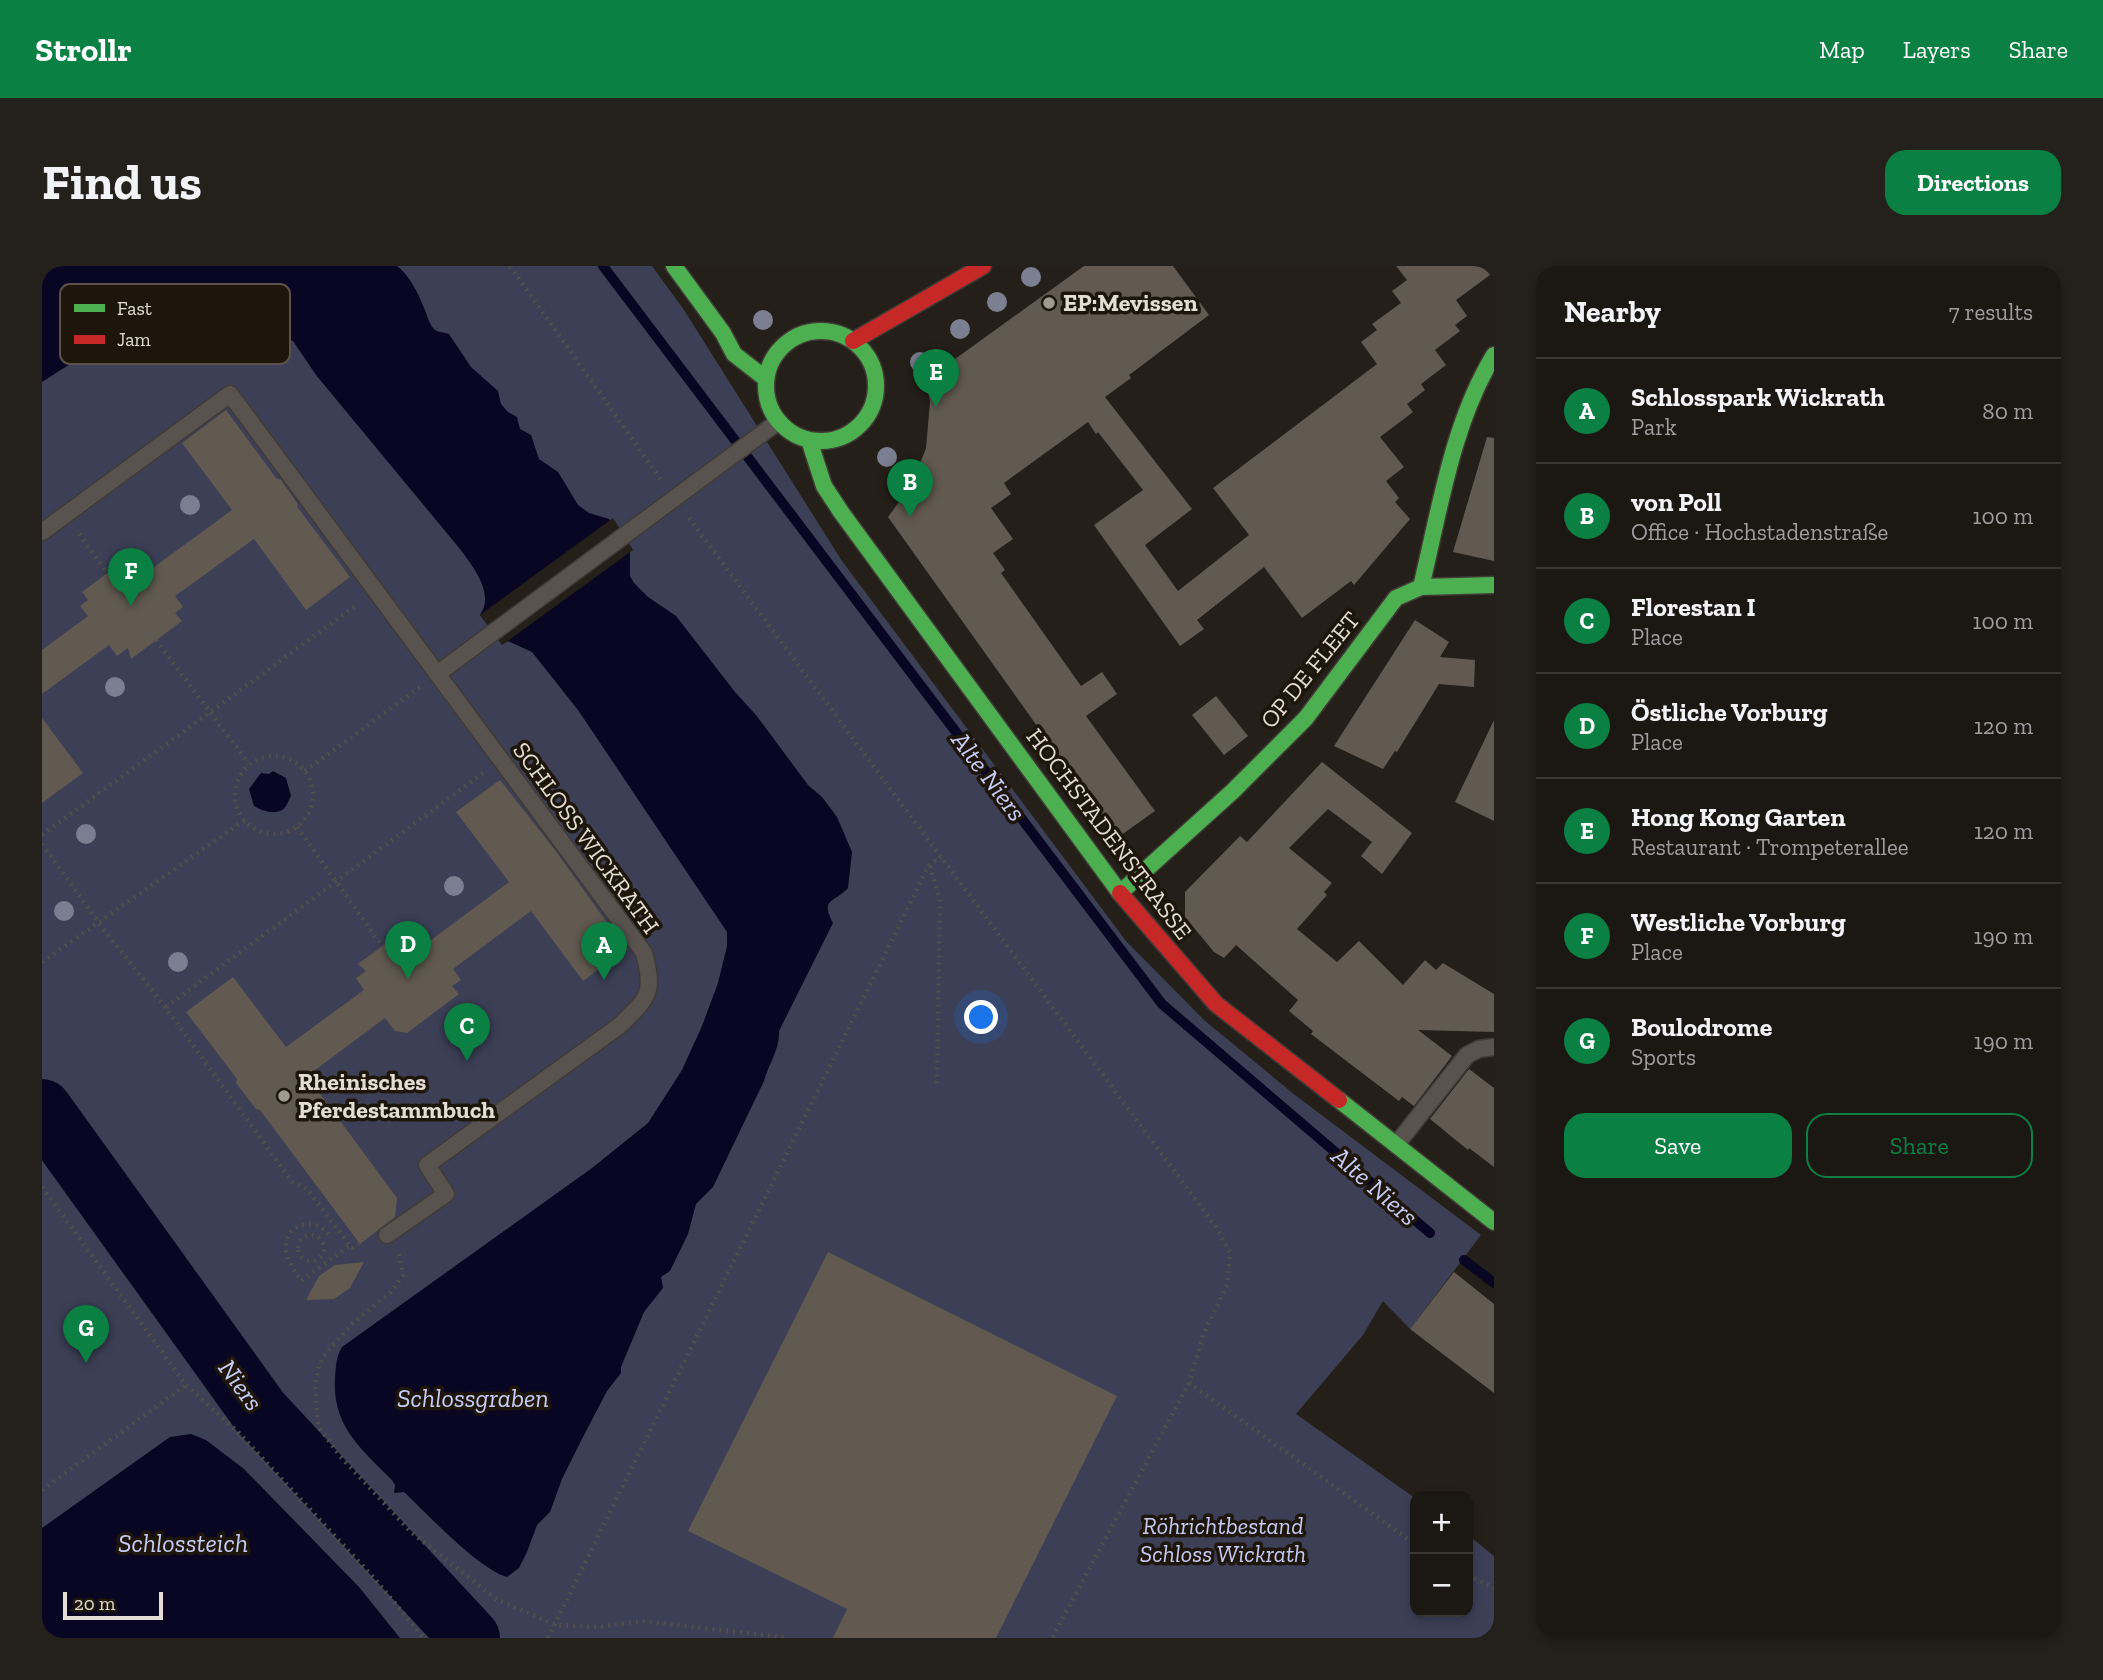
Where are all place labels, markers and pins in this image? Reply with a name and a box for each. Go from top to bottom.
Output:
place label: EP:Mevissen [1063,288,1198,317]
marker: EP:Mevissen [1041,295,1057,311]
pin: E [913,349,959,407]
pin: B [887,459,933,517]
pin: F [108,548,154,606]
pin: D [385,921,431,979]
pin: A [581,922,627,980]
pin: C [444,1003,490,1061]
place label: Rheinisches Pferdestammbuch [298,1067,495,1124]
marker: Rheinisches Pferdestammbuch [276,1088,292,1104]
pin: G [63,1305,109,1363]

